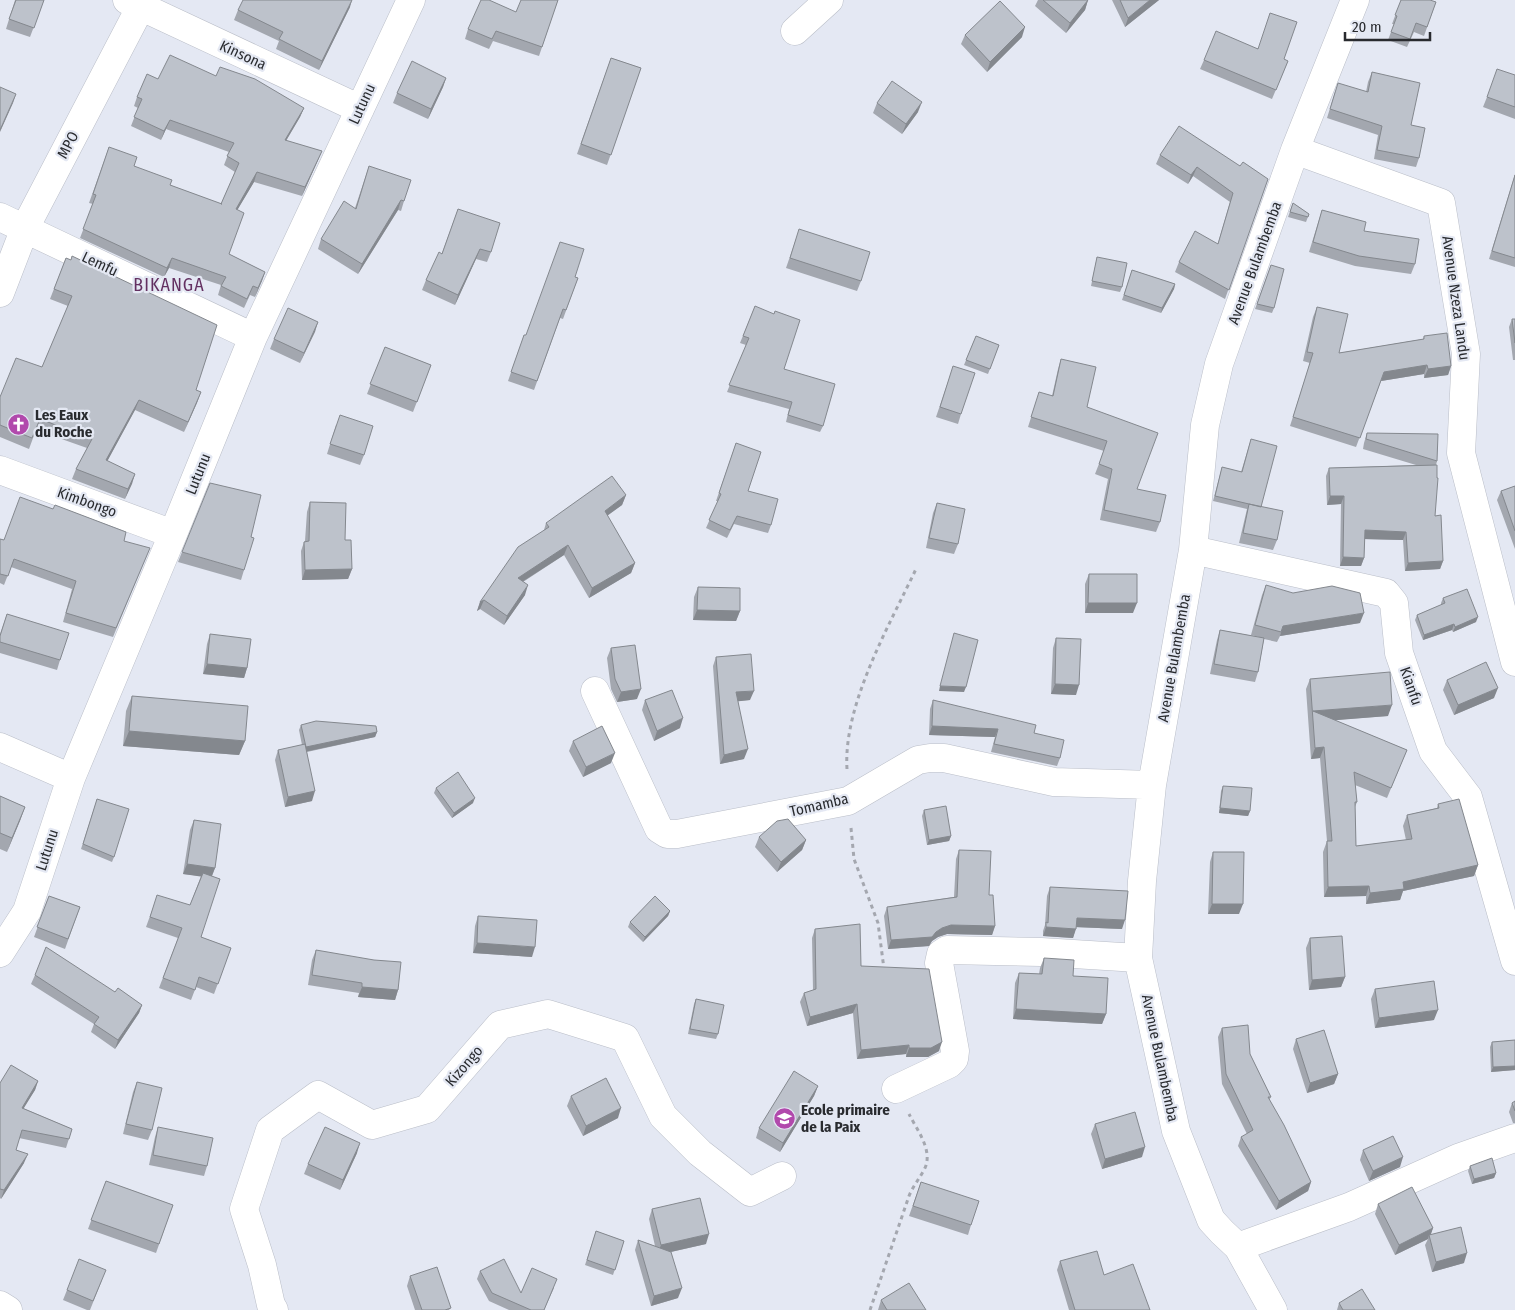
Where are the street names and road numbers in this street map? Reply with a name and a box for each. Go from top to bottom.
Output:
street label: Kinsona [217,36,269,74]
street label: Lutunu [345,81,379,127]
street label: MPO [53,128,83,162]
street label: Avenue Bulambemba [1224,199,1286,327]
street label: Avenue Nzeza Landu [1438,235,1474,361]
street label: Lemfu [79,248,121,280]
street label: Lutunu [182,451,214,497]
street label: Kimbongo [55,483,119,521]
street label: Avenue Bulambemba [1154,593,1194,723]
street label: Kianfu [1396,664,1426,708]
street label: Tomamba [788,790,850,820]
street label: Lutunu [32,827,62,873]
street label: Avenue Bulambemba [1138,993,1182,1123]
street label: Kizongo [441,1042,487,1090]

